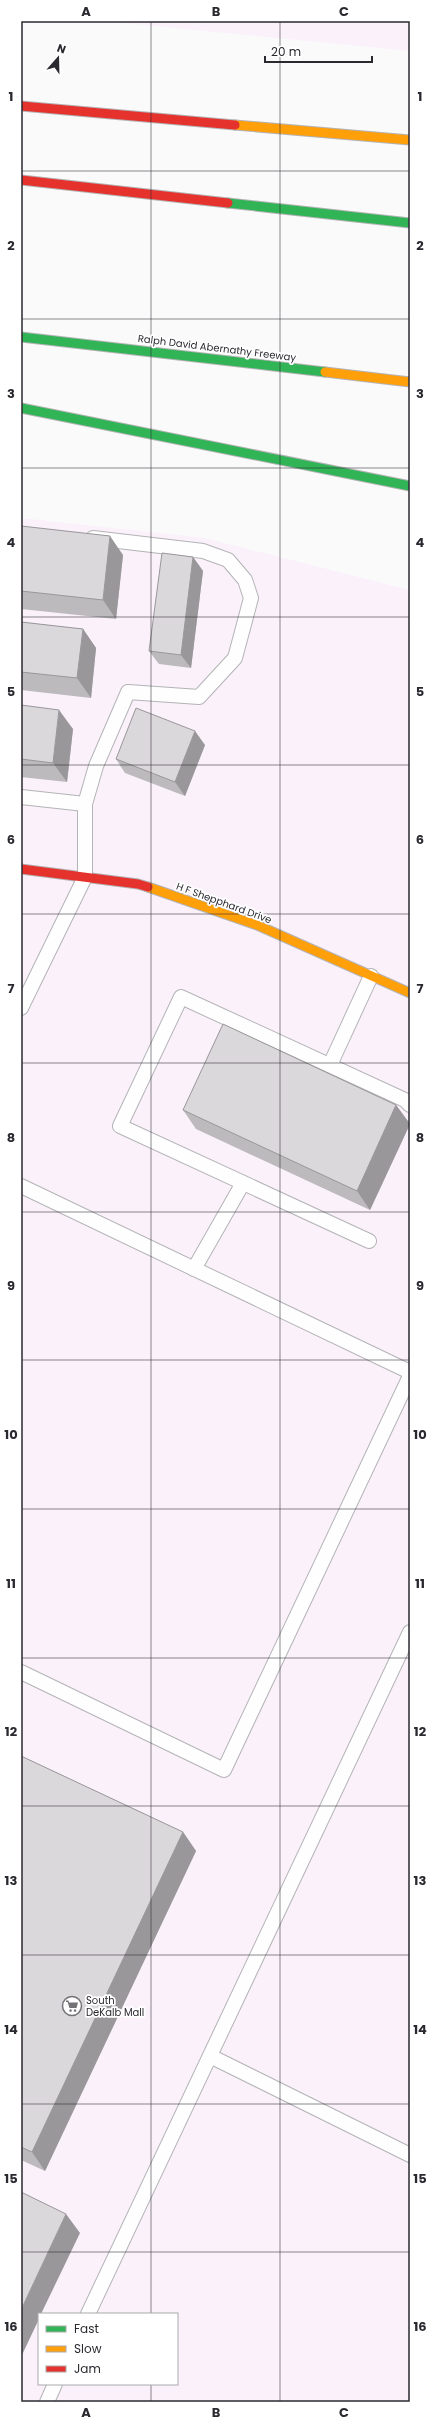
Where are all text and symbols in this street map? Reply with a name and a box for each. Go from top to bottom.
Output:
text: A [81,2,91,21]
text: B [212,2,221,21]
text: C [339,2,349,21]
north arrow [38,38,78,78]
scale bar [265,38,372,64]
text: N [55,40,68,58]
text: 20 m [271,43,301,60]
text: 1 [9,87,13,106]
text: 1 [418,87,422,106]
text: 2 [7,236,15,255]
text: 2 [416,236,424,255]
street label: Ralph David Abernathy Freeway [137,331,297,365]
text: 3 [7,384,15,403]
text: 3 [416,384,424,403]
text: 4 [7,533,16,552]
text: 4 [416,533,425,552]
text: 5 [7,682,15,701]
text: 5 [416,682,424,701]
text: 6 [7,830,15,849]
text: 6 [416,830,424,849]
street label: H F Shepphard Drive [174,879,274,927]
text: 7 [8,979,15,998]
text: 7 [417,979,424,998]
text: 8 [7,1128,15,1147]
text: 8 [416,1128,424,1147]
text: 9 [7,1276,15,1295]
text: 9 [416,1276,424,1295]
text: 10 [4,1425,18,1444]
text: 10 [413,1425,427,1444]
text: 11 [6,1574,16,1593]
text: 11 [415,1574,425,1593]
text: 12 [5,1722,18,1741]
text: 12 [414,1722,427,1741]
text: 13 [5,1871,18,1890]
text: 13 [414,1871,427,1890]
place label: South DeKalb Mall [86,1993,144,2020]
supermarket icon: South DeKalb Mall [61,1995,83,2017]
text: 14 [4,2020,18,2039]
text: 14 [413,2020,427,2039]
text: 15 [4,2169,18,2188]
text: 15 [413,2169,427,2188]
legend [38,2313,178,2385]
text: 16 [4,2317,18,2336]
text: 16 [413,2317,427,2336]
text: Fast [74,2320,99,2337]
text: Slow [74,2340,102,2357]
text: Jam [74,2360,101,2377]
text: A [81,2403,91,2422]
text: B [212,2403,221,2422]
text: C [339,2403,349,2422]

